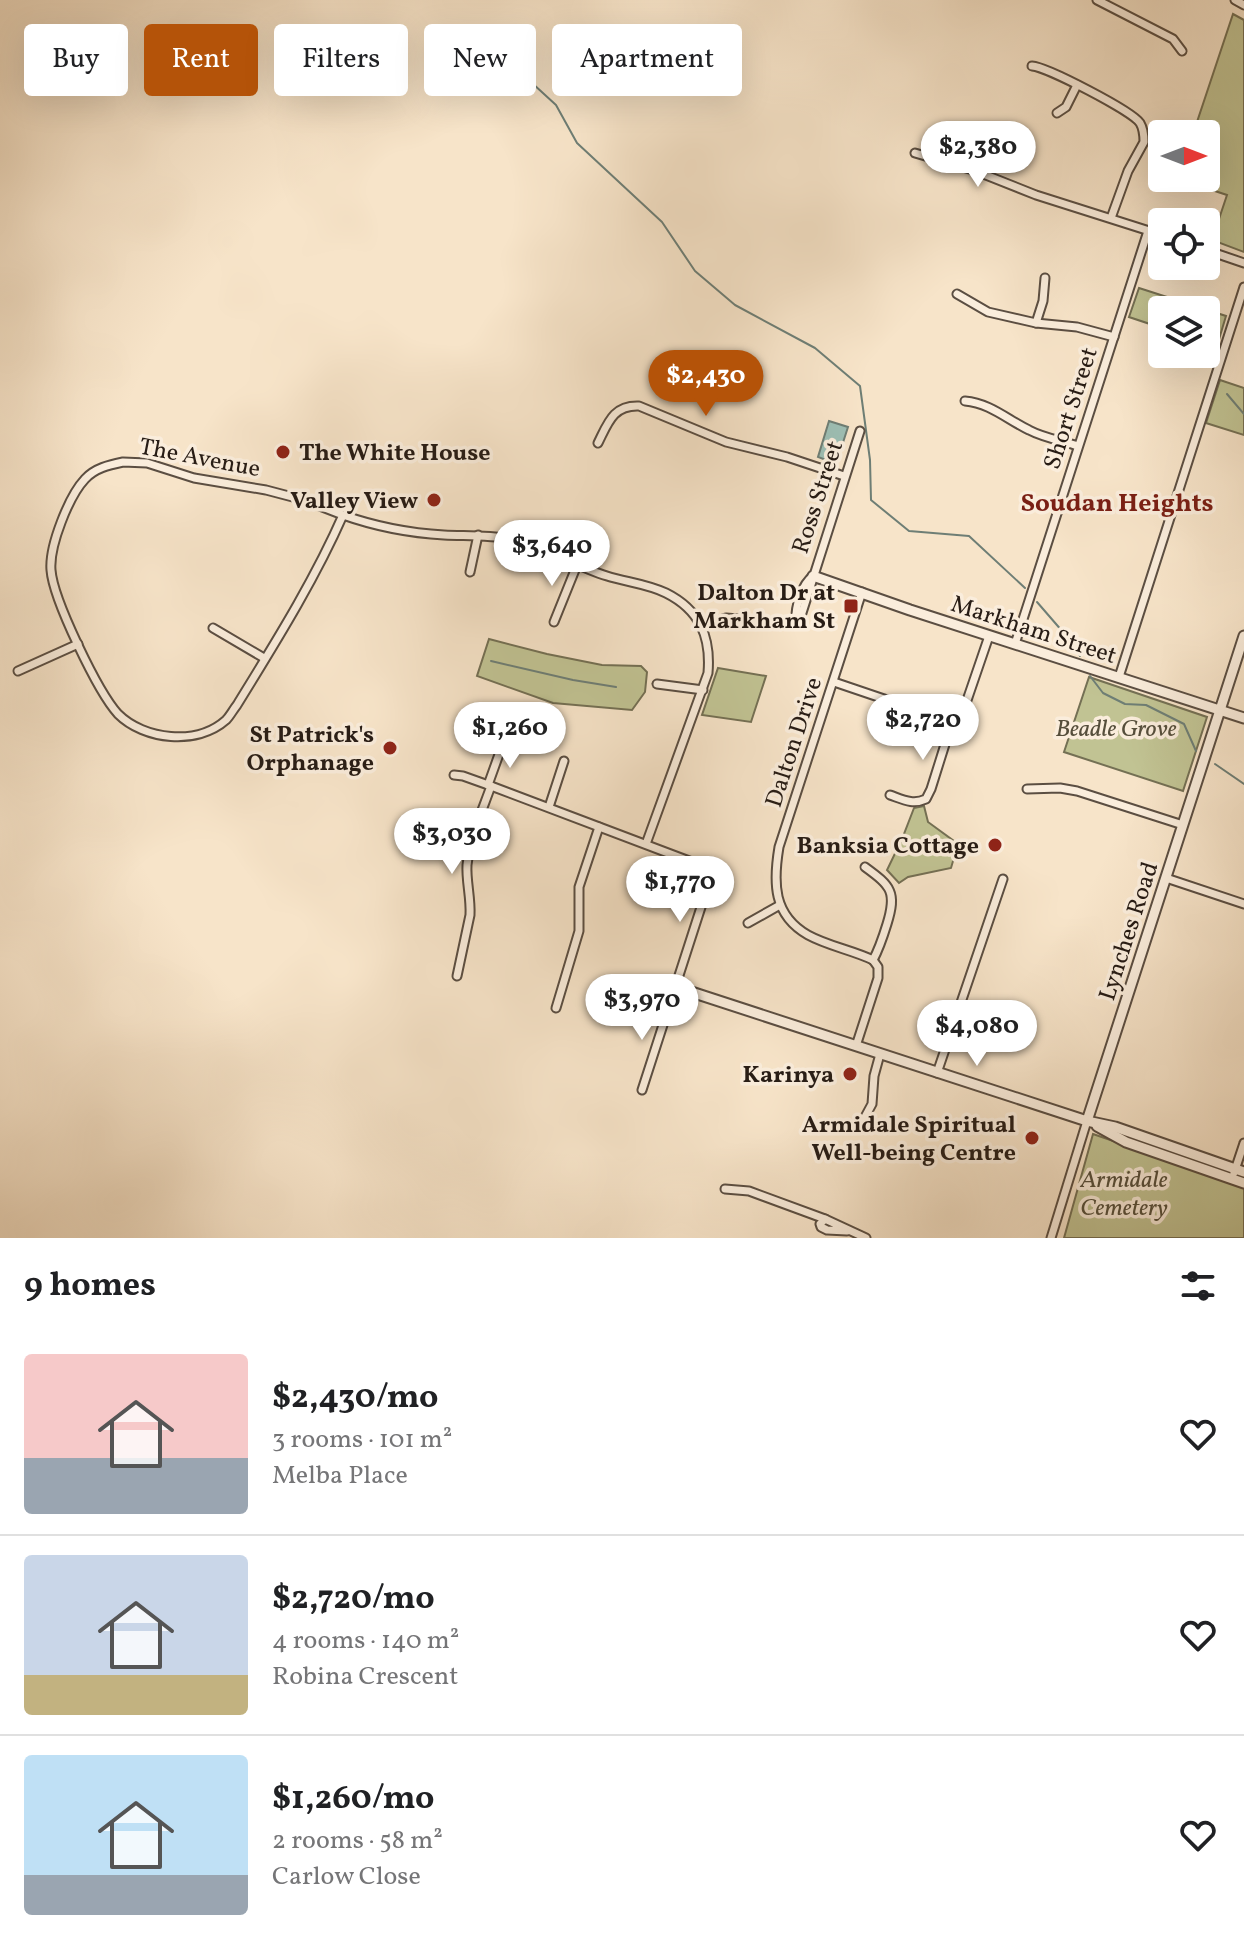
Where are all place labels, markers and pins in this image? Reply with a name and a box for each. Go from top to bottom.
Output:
pin: $2,380 [913,121,1043,189]
pin: $2,430 [641,350,771,418]
place label: The White House [299,437,491,471]
marker: The White House [274,443,292,461]
place label: Valley View [290,485,418,519]
marker: Valley View [425,491,443,509]
pin: $3,640 [487,520,617,588]
place label: Dalton Dr at Markham St [694,577,835,639]
marker: Dalton Dr at Markham St [842,597,860,615]
pin: $2,720 [858,694,988,762]
pin: $1,260 [445,702,575,770]
place label: St Patrick's Orphanage [247,719,374,781]
marker: St Patrick's Orphanage [381,739,399,757]
pin: $3,030 [387,808,517,876]
place label: Banksia Cottage [797,830,979,864]
marker: Banksia Cottage [986,836,1004,854]
pin: $1,770 [615,856,745,924]
pin: $3,970 [577,974,707,1042]
pin: $4,080 [912,1000,1042,1068]
place label: Karinya [743,1059,834,1093]
marker: Karinya [841,1065,859,1083]
place label: Armidale Spiritual Well-being Centre [802,1109,1016,1171]
marker: Armidale Spiritual Well-being Centre [1023,1129,1041,1147]

